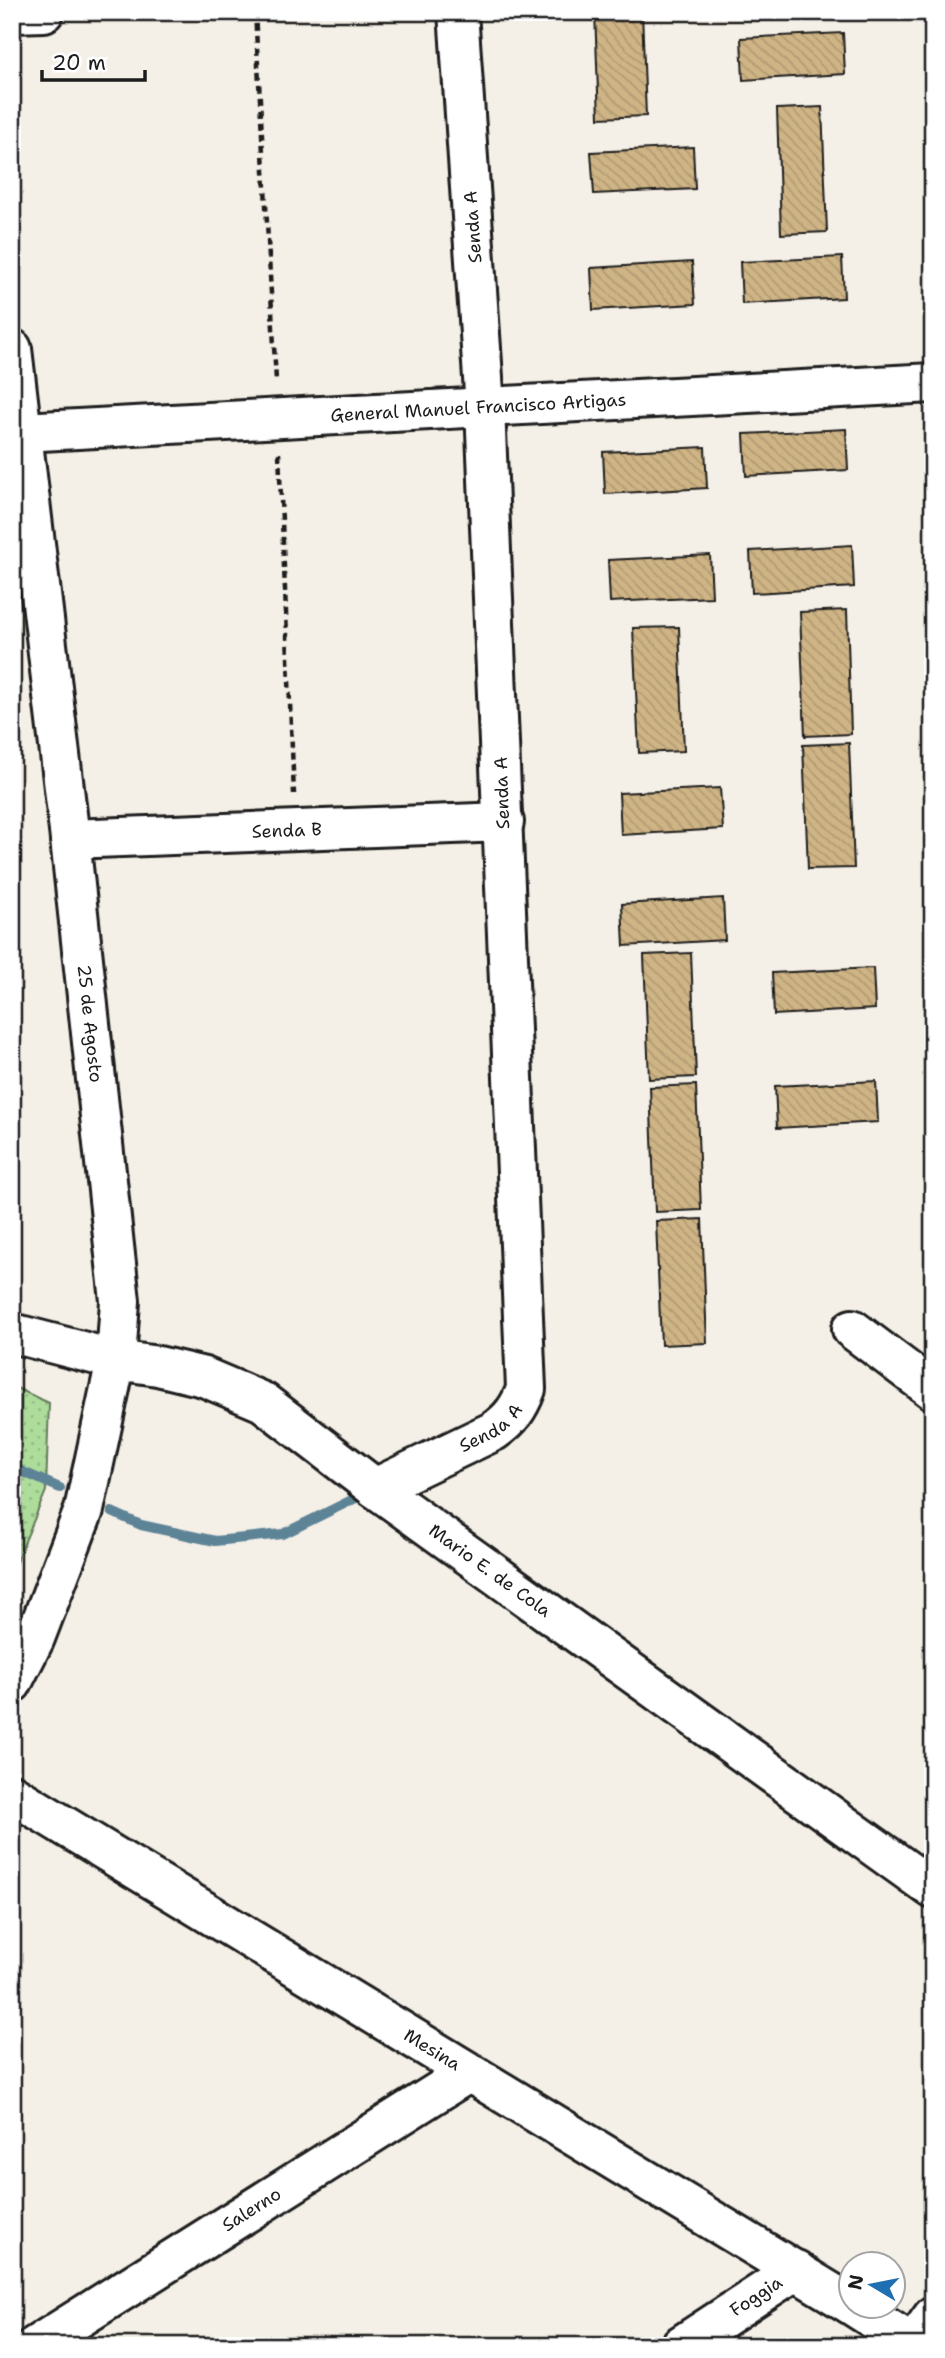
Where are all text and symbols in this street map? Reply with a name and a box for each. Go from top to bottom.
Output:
scale bar [42,38,145,82]
text: 20 m [52,49,106,77]
street label: Senda A [458,190,488,264]
street label: General Manuel Francisco Artigas [330,388,627,427]
street label: Senda A [489,756,515,830]
street label: Senda B [251,817,322,844]
street label: 25 de Agosto [72,963,108,1084]
street label: Senda A [455,1399,528,1458]
street label: Mario E. de Cola [424,1518,556,1623]
street label: Mesina [399,2023,465,2076]
street label: Salerno [217,2182,286,2237]
north arrow [836,2250,906,2320]
street label: Foggia [725,2270,787,2322]
text: N [842,2273,869,2292]

